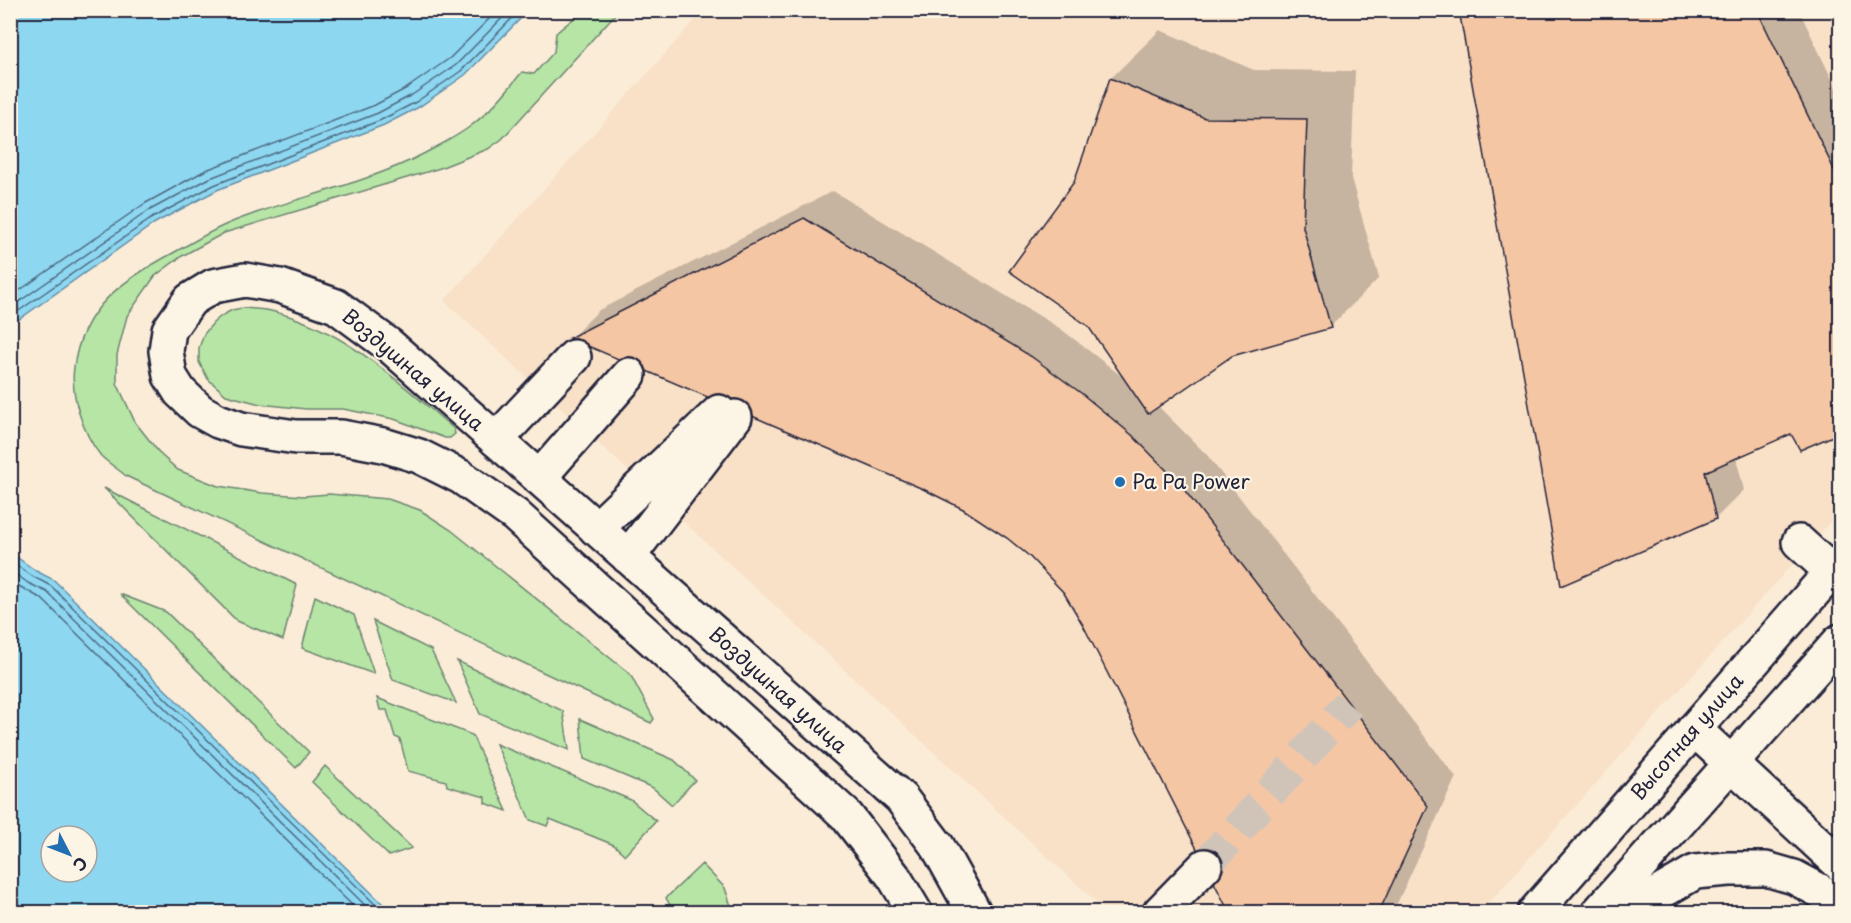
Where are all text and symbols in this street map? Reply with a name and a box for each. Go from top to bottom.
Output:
street label: Воздушная улица [336,301,491,438]
place label: Pa Pa Power [1132,466,1251,496]
marker: Pa Pa Power [1113,475,1127,489]
street label: Воздушная улица [703,619,855,760]
street label: Высотная улица [1623,666,1750,806]
north arrow [39,824,99,884]
text: С [68,852,94,877]

